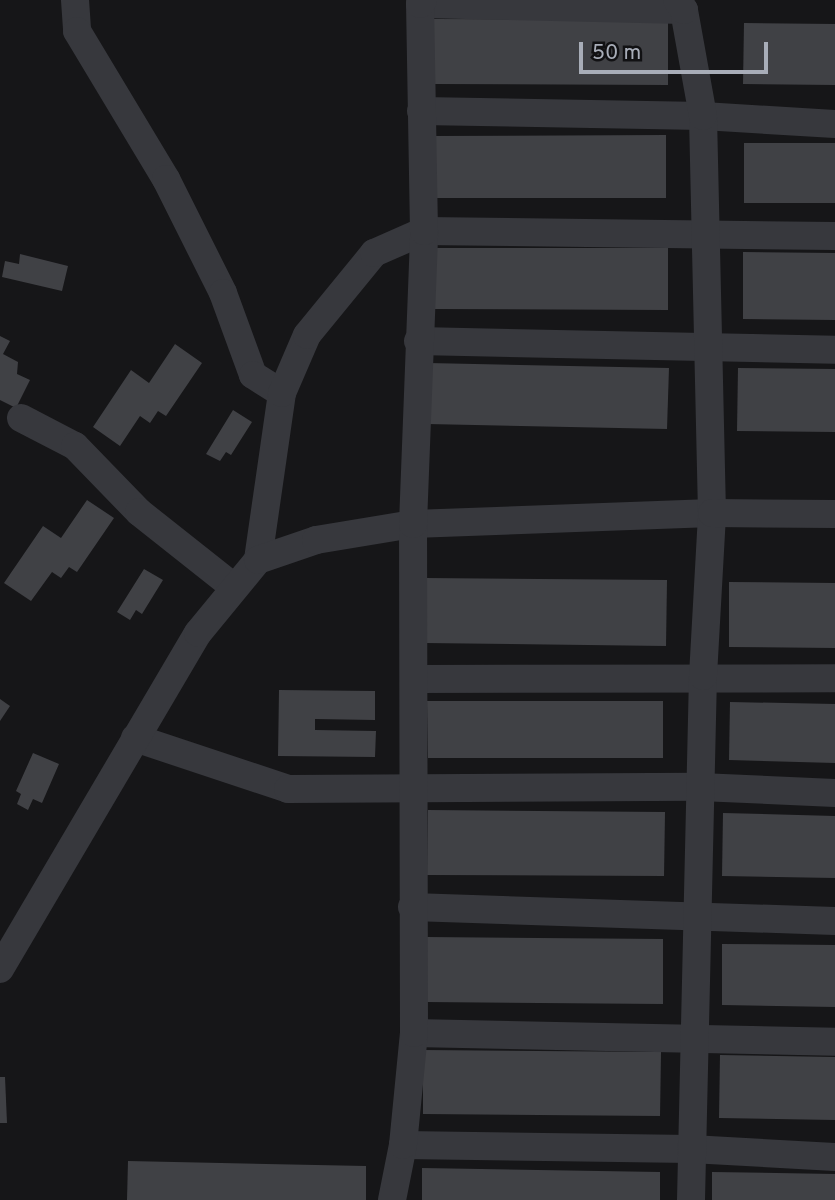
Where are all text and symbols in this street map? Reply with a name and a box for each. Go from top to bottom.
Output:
scale bar [583,28,772,72]
text: 50 m [592,40,641,67]

